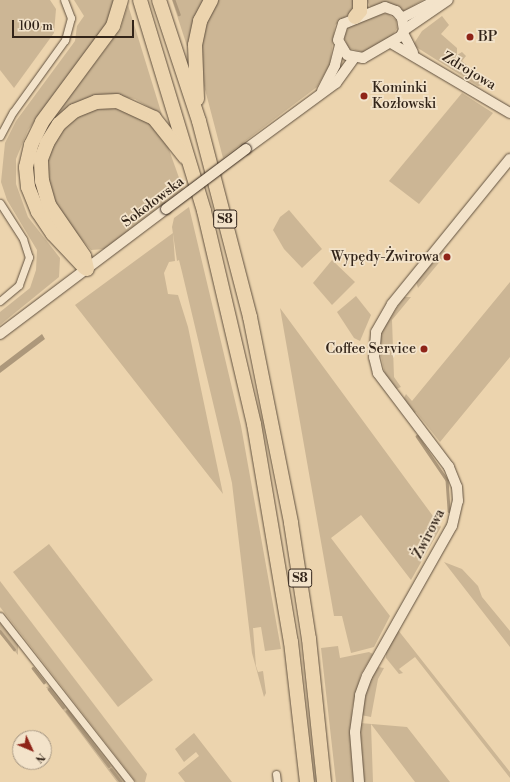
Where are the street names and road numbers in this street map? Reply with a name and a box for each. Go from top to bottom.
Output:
street label: Zdrojowa [439,48,499,94]
street label: Sokołowska [119,173,187,231]
road number: S8 [213,208,237,230]
street label: Żwirowa [409,506,449,562]
road number: S8 [288,567,312,589]

